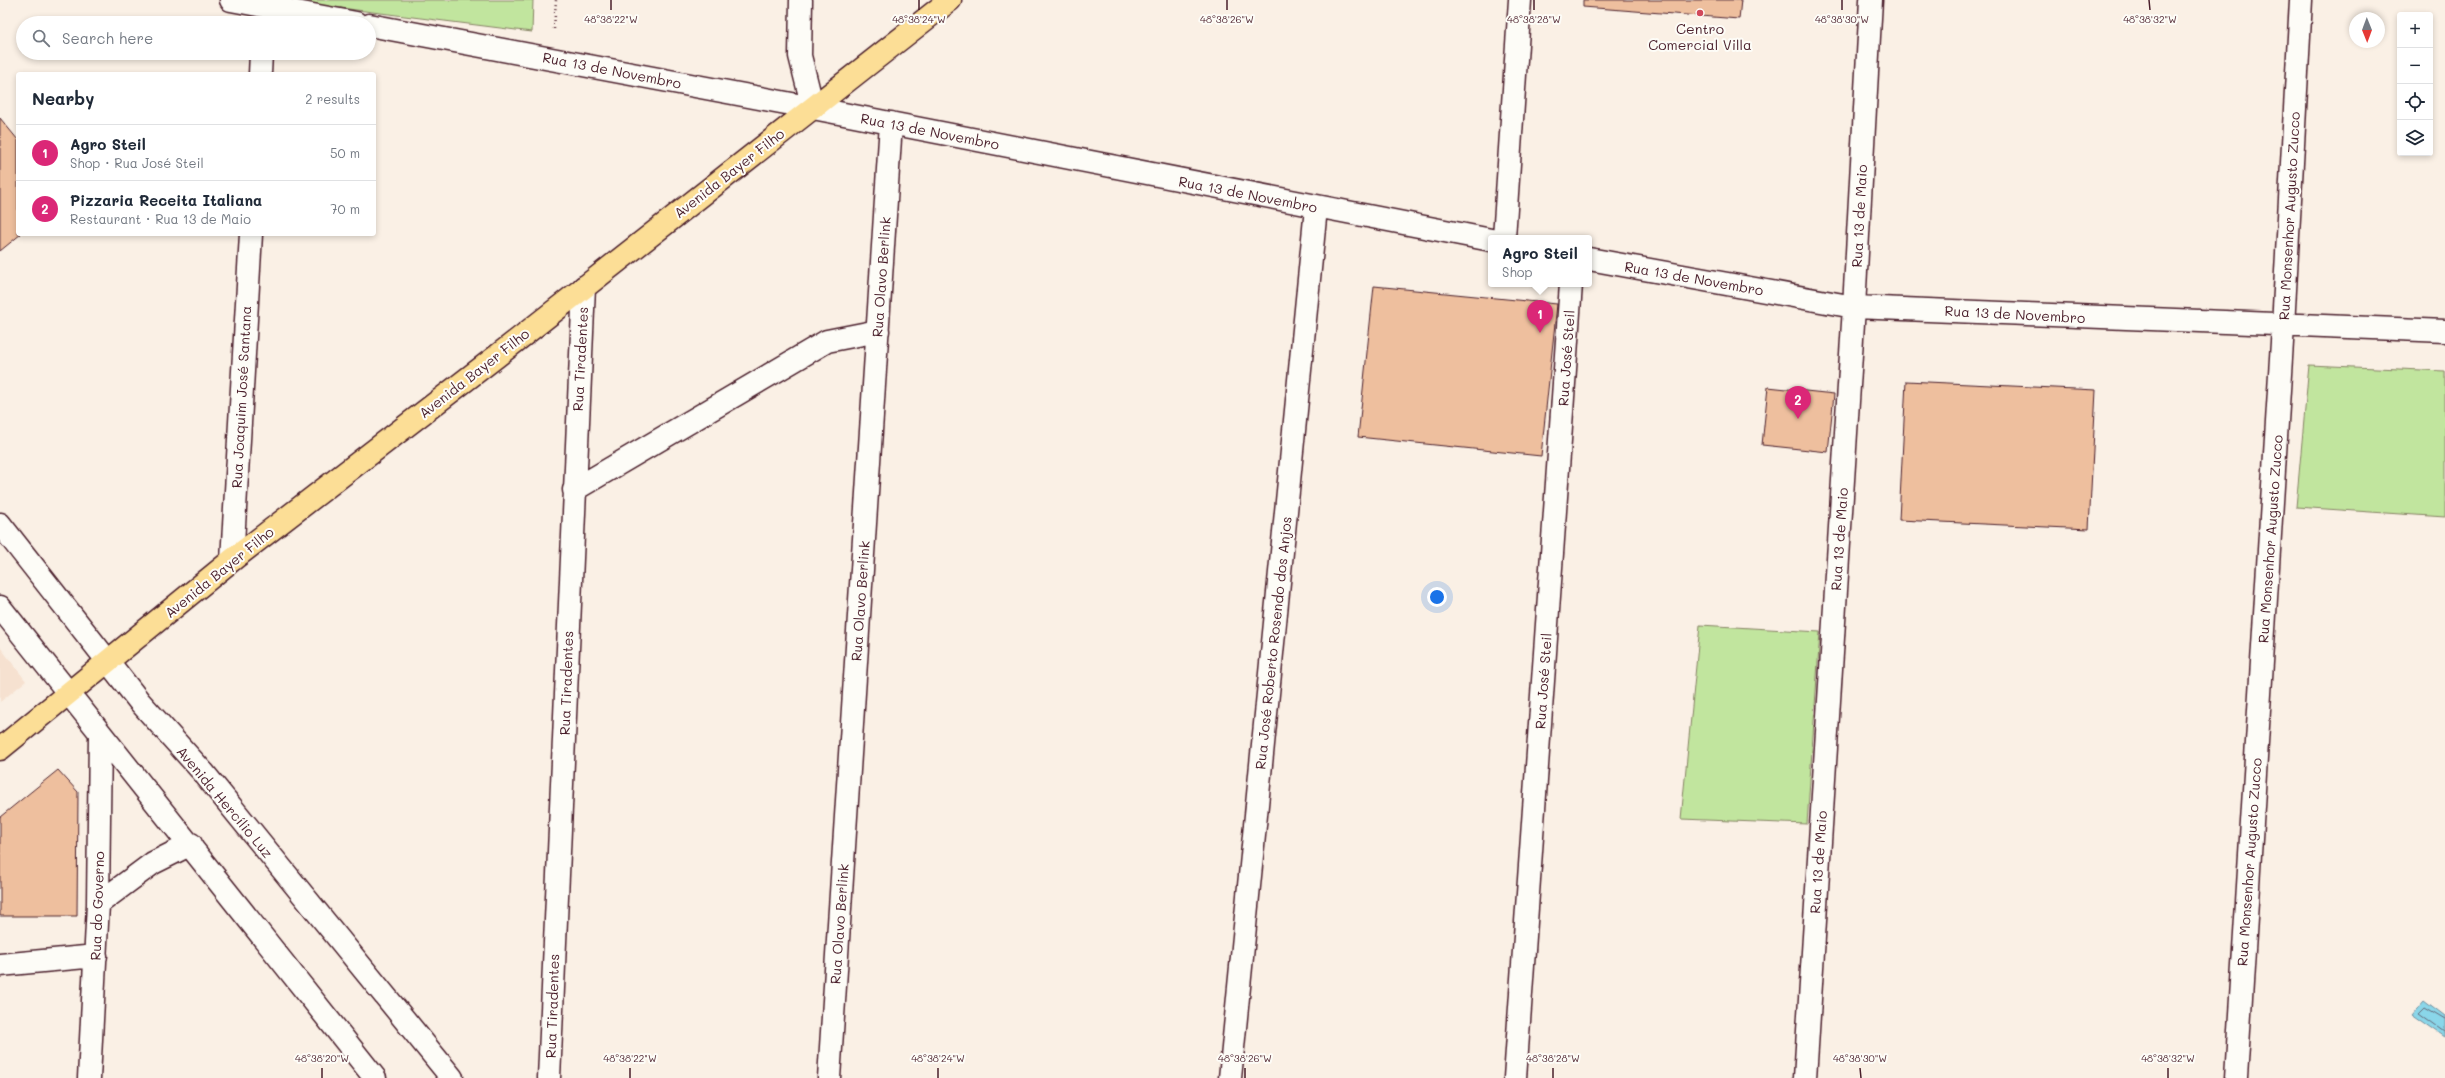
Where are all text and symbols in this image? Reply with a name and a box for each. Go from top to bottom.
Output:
marker: Centro Comercial Villa [1695,8,1705,18]
text: 48°38'22"W [584,12,638,26]
text: 48°38'24"W [892,12,946,26]
text: 48°38'26"W [1200,12,1254,26]
text: 48°38'28"W [1507,12,1561,26]
text: 48°38'30"W [1815,12,1869,26]
text: 48°38'32"W [2123,12,2177,26]
north arrow [2349,12,2385,48]
map controls [2397,12,2433,156]
button: + [2397,12,2433,48]
search box [16,16,376,60]
place label: Centro Comercial Villa [1648,19,1752,54]
icon: search [30,27,52,49]
text: Search here [62,28,153,48]
street label: Rua 13 de Novembro [541,47,683,93]
button: − [2397,48,2433,84]
button: locate [2397,84,2433,120]
text: Nearby [32,87,94,109]
text: 2 results [305,90,360,107]
street label: Rua 13 de Novembro [859,108,1001,154]
street label: Rua Monsenhor Augusto Zucco [2274,111,2304,321]
button: layers [2397,120,2433,156]
street label: Avenida Bayer Filho [670,124,788,222]
text: Agro Steil [70,134,146,154]
text: 1 [42,144,48,161]
text: 50 m [330,144,360,161]
text: Shop · Rua José Steil [70,154,204,171]
street label: Rua 13 de Maio [1847,164,1871,268]
street label: Rua 13 de Novembro [1177,171,1319,217]
text: Pizzaria Receita Italiana [70,190,262,210]
text: 2 [41,200,49,217]
text: 70 m [330,200,360,217]
text: Restaurant · Rua 13 de Maio [70,210,251,227]
street label: Rua Olavo Berlink [867,216,895,338]
popup [1488,235,1592,287]
text: Agro Steil [1502,243,1578,263]
street label: Rua 13 de Novembro [1623,256,1765,300]
text: Shop [1502,263,1532,280]
pin: 1 [1527,300,1553,333]
street label: Rua 13 de Novembro [1944,301,2086,327]
street label: Rua Joaquim José Santana [227,305,255,489]
street label: Rua Tiradentes [568,306,592,412]
street label: Rua José Steil [1553,309,1579,407]
street label: Avenida Bayer Filho [415,324,533,422]
pin: 2 [1785,386,1811,419]
street label: Rua Monsenhor Augusto Zucco [2253,434,2287,644]
street label: Rua 13 de Maio [1826,487,1852,591]
street label: Rua José Roberto Rosendo dos Anjos [1250,515,1296,771]
street label: Avenida Bayer Filho [160,522,278,622]
street label: Rua Olavo Berlink [846,540,874,662]
your location [1427,587,1447,607]
street label: Rua Tiradentes [555,630,577,736]
street label: Rua José Steil [1530,632,1556,730]
street label: Avenida Hercílio Luz [173,742,277,862]
street label: Rua Monsenhor Augusto Zucco [2232,757,2266,967]
street label: Rua 13 de Maio [1805,810,1831,914]
street label: Rua do Governo [86,851,108,961]
street label: Rua Olavo Berlink [825,863,853,985]
street label: Rua Tiradentes [541,953,563,1059]
text: 48°38'20"W [295,1051,349,1065]
text: 48°38'22"W [603,1051,657,1065]
text: 48°38'24"W [911,1051,965,1065]
text: 48°38'26"W [1218,1051,1272,1065]
text: 48°38'28"W [1526,1051,1580,1065]
text: 48°38'30"W [1833,1051,1887,1065]
text: 48°38'32"W [2141,1051,2195,1065]

